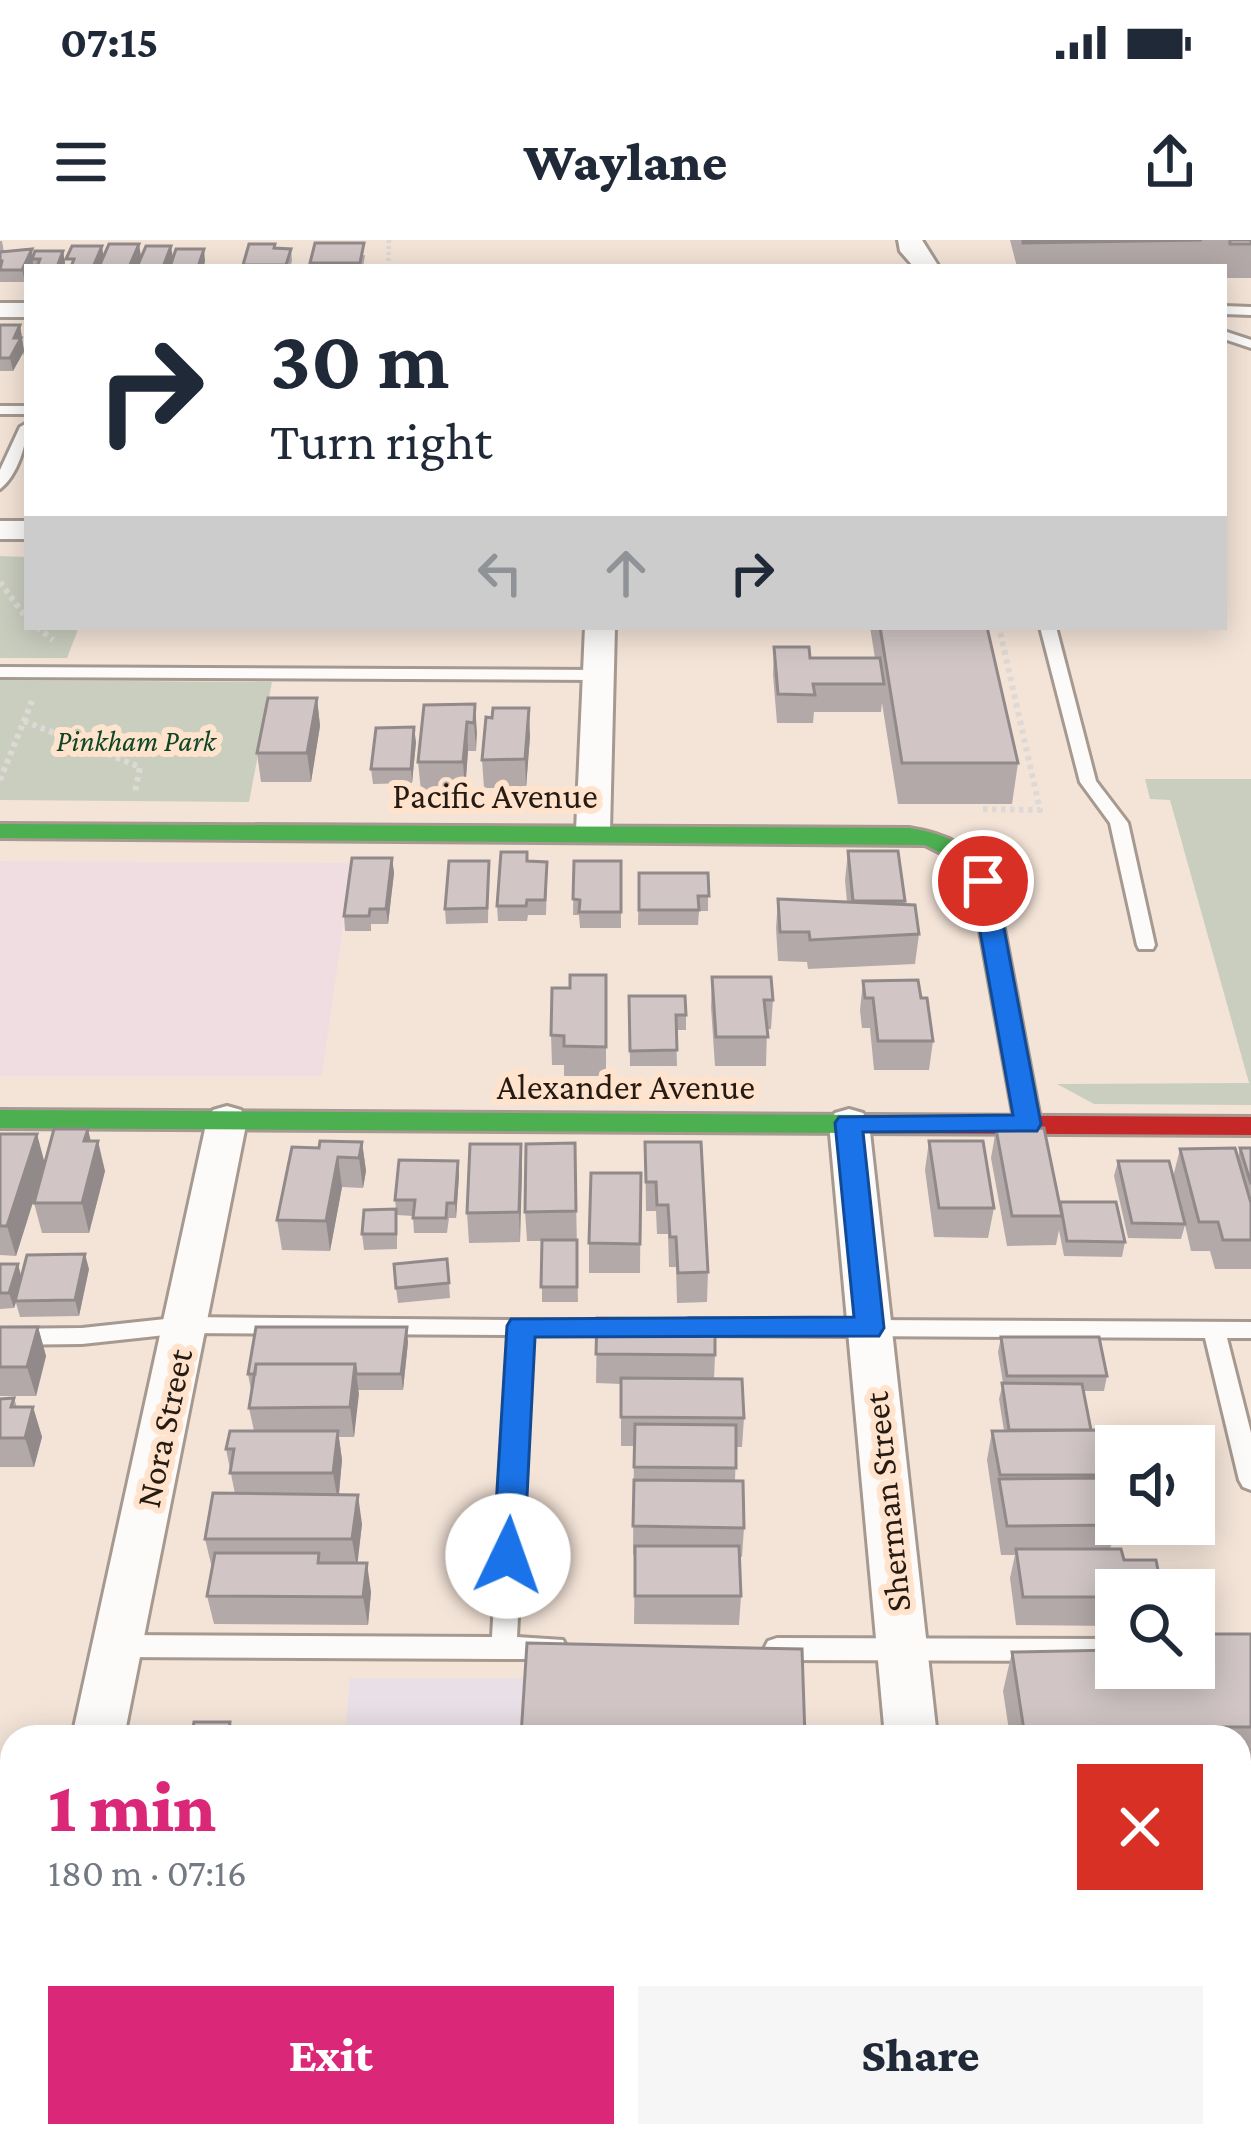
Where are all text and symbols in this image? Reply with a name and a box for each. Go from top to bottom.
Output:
text: 07:15 [60,17,159,67]
icon: menu [48,129,114,195]
icon: share [1137,129,1203,195]
text: Waylane [524,132,727,192]
icon: right [72,312,228,468]
text: 30 m [270,313,449,406]
text: Turn right [270,411,492,471]
icon: left [467,540,533,606]
icon: ahead [593,540,659,606]
icon: right [719,540,785,606]
park label: Pinkham Park [56,724,218,757]
street label: Pacific Avenue [392,776,598,816]
pin [932,830,1034,932]
icon: arrive [950,848,1016,914]
street label: Alexander Avenue [497,1067,755,1107]
street label: Nora Street [128,1344,201,1511]
street label: Sherman Street [855,1389,918,1614]
map controls [1095,1425,1215,1689]
button: sound [1095,1425,1215,1545]
position arrow [445,1493,571,1619]
button: search [1095,1569,1215,1689]
button: close [1077,1764,1203,1890]
text: 1 min [48,1766,216,1846]
text: 180 m · 07:16 [48,1851,247,1894]
button: Exit [48,1986,614,2124]
button: Share [638,1986,1203,2124]

